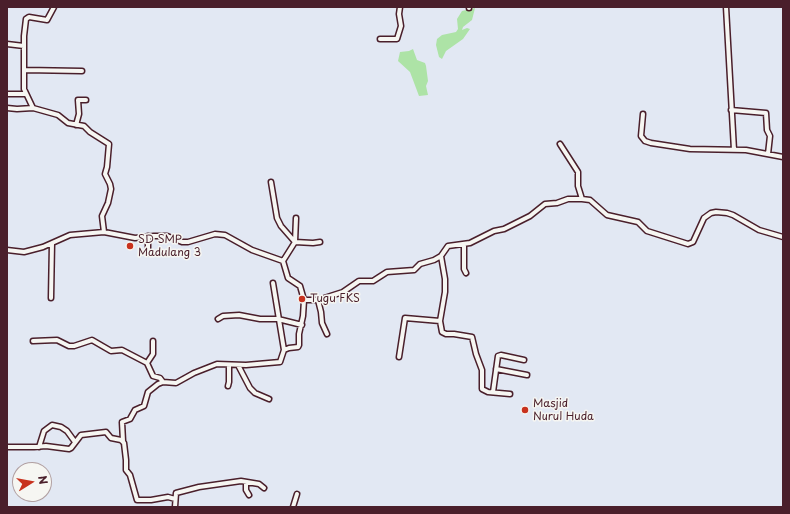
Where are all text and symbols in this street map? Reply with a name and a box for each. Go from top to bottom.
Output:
place label: SD SMP Madulang 3 [138,233,201,259]
marker: SD SMP Madulang 3 [125,241,135,251]
place label: Tugu FKS [310,292,360,306]
marker: Tugu FKS [297,294,307,304]
place label: Masjid Nurul Huda [533,397,594,423]
marker: Masjid Nurul Huda [520,405,530,415]
north arrow [12,462,52,502]
text: N [34,474,52,486]

